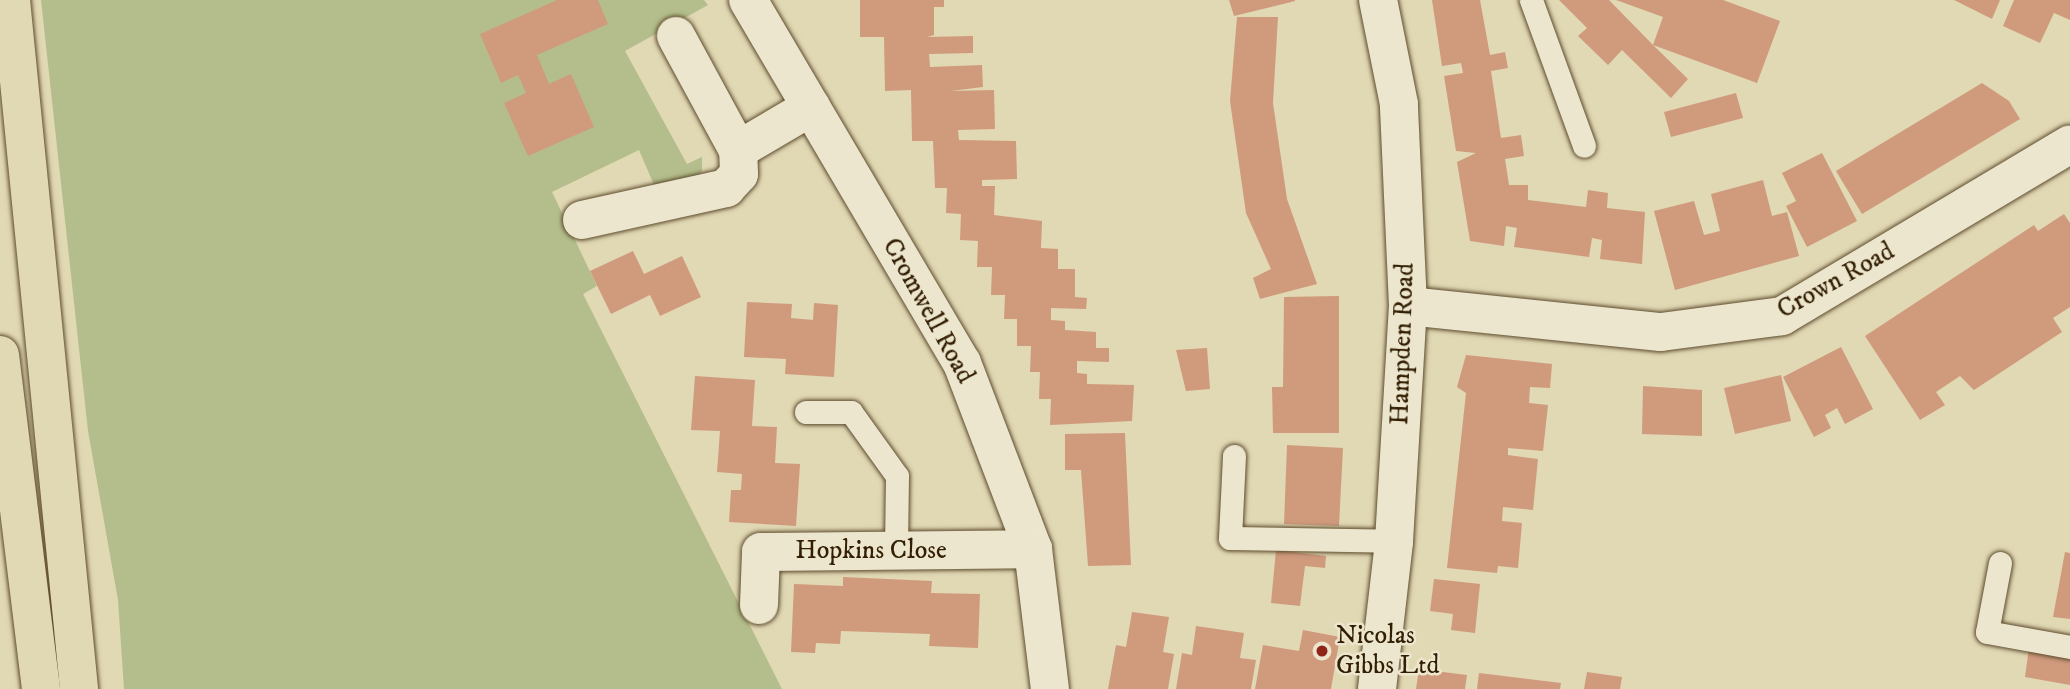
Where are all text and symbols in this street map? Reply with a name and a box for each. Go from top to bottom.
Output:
street label: Cromwell Road [875,233,981,389]
street label: Crown Road [1772,236,1900,326]
street label: Hampden Road [1385,262,1421,426]
street label: Hopkins Close [795,535,947,567]
place label: Nicolas Gibbs Ltd [1336,620,1440,682]
marker: Nicolas Gibbs Ltd [1314,643,1330,659]

